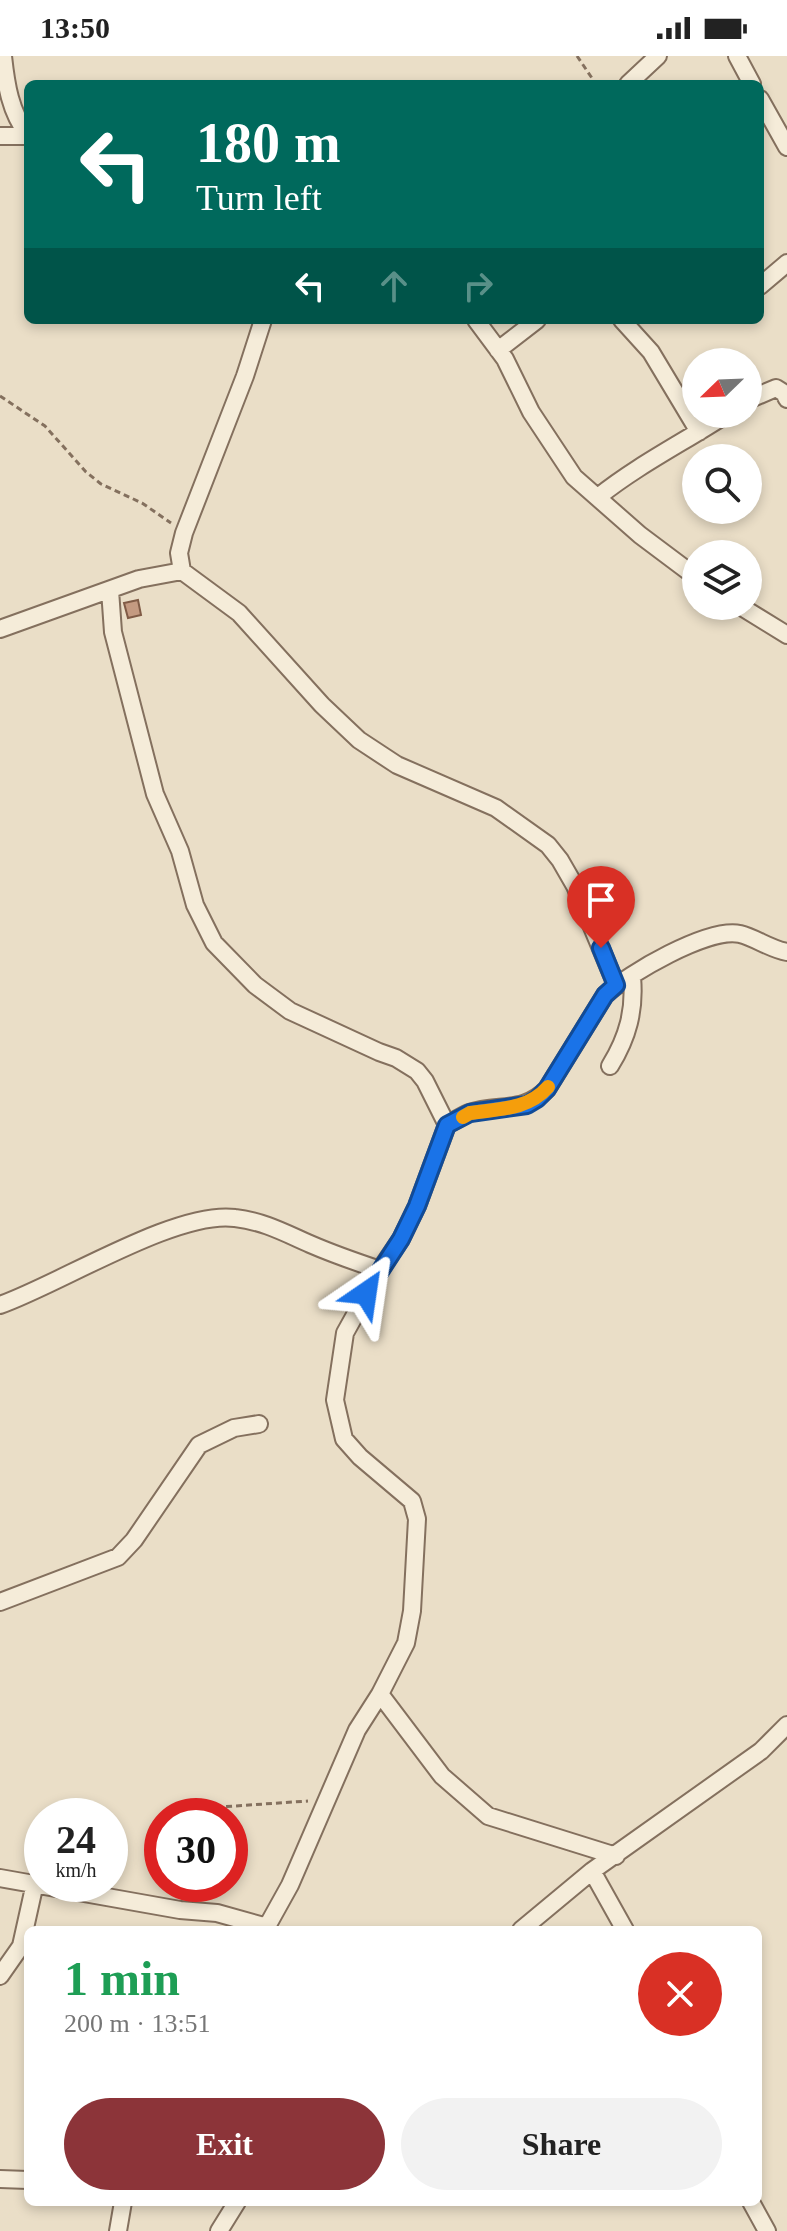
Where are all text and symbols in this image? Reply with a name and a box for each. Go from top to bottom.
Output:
text: 13:50 [40,11,110,44]
icon: left [64,112,168,216]
text: 180 m [196,112,341,174]
text: Turn left [196,178,322,218]
icon: left [288,264,332,308]
icon: ahead [372,264,416,308]
icon: right [456,264,500,308]
north arrow [682,348,762,428]
map controls [682,348,762,620]
button: search [682,444,762,524]
button: layers [682,540,762,620]
pin [567,866,635,948]
icon: arrive [579,878,623,922]
position arrow [324,1251,408,1335]
speed limit sign: 30 [144,1798,248,1902]
text: 24 [56,1817,96,1862]
text: km/h [55,1859,97,1881]
text: 1 min [64,1952,180,2005]
button: close [638,1952,722,2036]
text: 200 m · 13:51 [64,2009,211,2038]
button: Exit [64,2098,385,2190]
button: Share [401,2098,722,2190]

